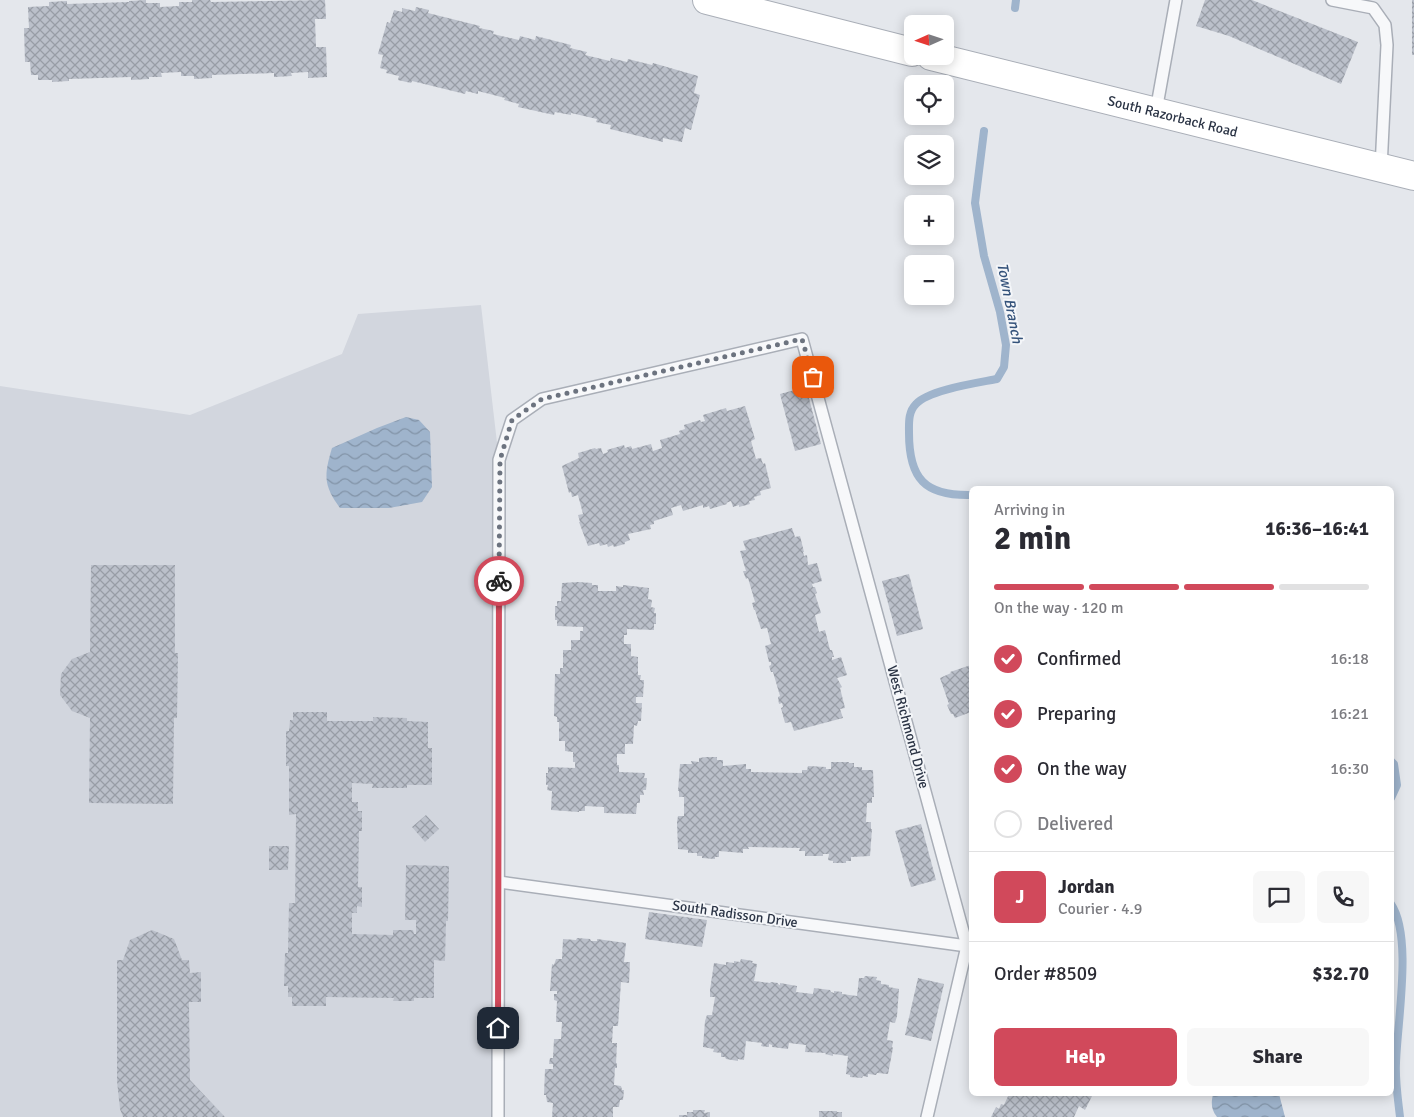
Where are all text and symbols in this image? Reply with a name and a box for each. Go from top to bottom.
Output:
north arrow [904,15,954,65]
map controls [904,15,954,305]
button: locate [904,75,954,125]
street label: South Razorback Road [1106,92,1239,140]
button: layers [904,135,954,185]
button: + [904,195,954,245]
button: − [904,255,954,305]
water label: Town Branch [993,261,1027,345]
pin [792,356,834,398]
icon: bag [799,363,827,391]
text: Arriving in [994,500,1065,520]
text: 16:36–16:41 [1265,517,1369,541]
text: 2 min [994,519,1071,558]
courier [474,556,524,606]
icon: bike [485,567,513,595]
text: On the way · 120 m [994,598,1124,618]
icon: check [994,645,1022,673]
text: Confirmed [1037,647,1121,671]
text: 16:18 [1330,649,1369,669]
street label: West Richmond Drive [883,664,933,790]
icon: check [994,700,1022,728]
text: Preparing [1037,702,1116,726]
text: 16:21 [1330,704,1369,724]
icon: check [994,755,1022,783]
text: On the way [1037,757,1127,781]
text: 16:30 [1330,759,1369,779]
text: Delivered [1037,812,1113,836]
button: chat [1253,871,1305,923]
button: phone [1317,871,1369,923]
text: Jordan [1058,875,1115,899]
text: J [1016,885,1024,909]
street label: South Radisson Drive [671,897,799,931]
text: Courier · 4.9 [1058,899,1142,919]
text: Order #8509 [994,962,1097,986]
text: $32.70 [1312,962,1369,986]
pin [477,1007,519,1049]
icon: home [484,1014,512,1042]
button: Help [994,1028,1177,1086]
button: Share [1187,1028,1369,1086]

